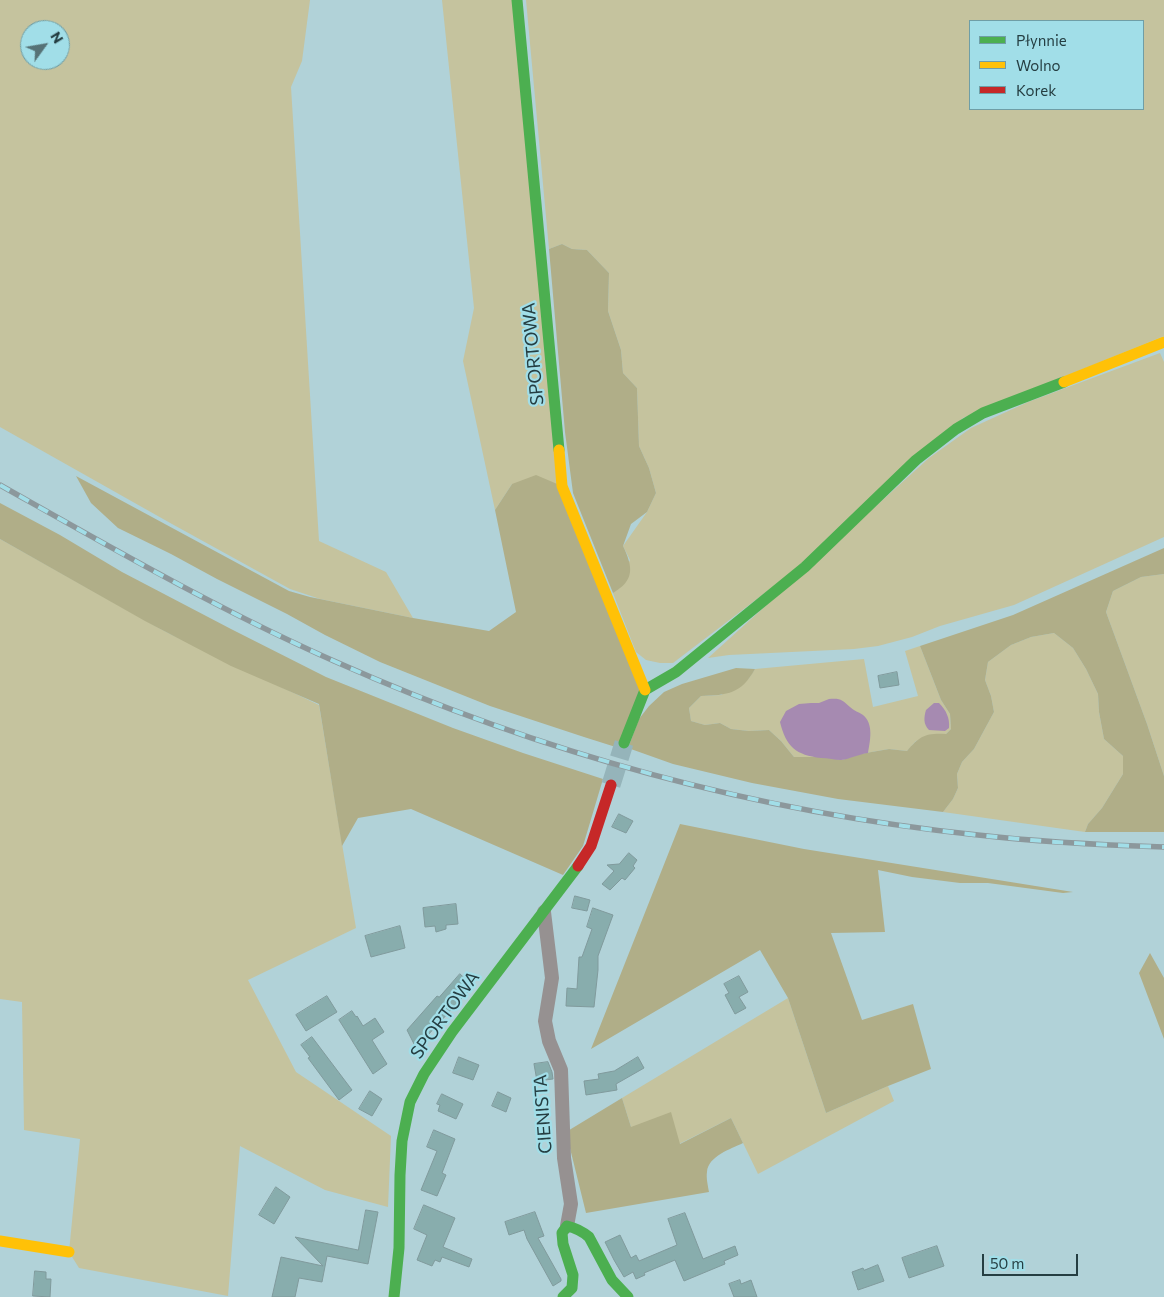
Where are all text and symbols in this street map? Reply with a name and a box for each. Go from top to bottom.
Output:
north arrow [20,20,70,70]
legend [969,20,1144,110]
text: N [47,28,67,46]
text: Płynnie [1016,31,1067,49]
text: Wolno [1016,56,1061,74]
text: Korek [1016,81,1056,99]
street label: SPORTOWA [518,302,548,406]
street label: SPORTOWA [406,967,484,1063]
street label: CIENISTA [529,1074,557,1154]
scale bar [984,1244,1080,1276]
text: 50 m [990,1254,1024,1272]

